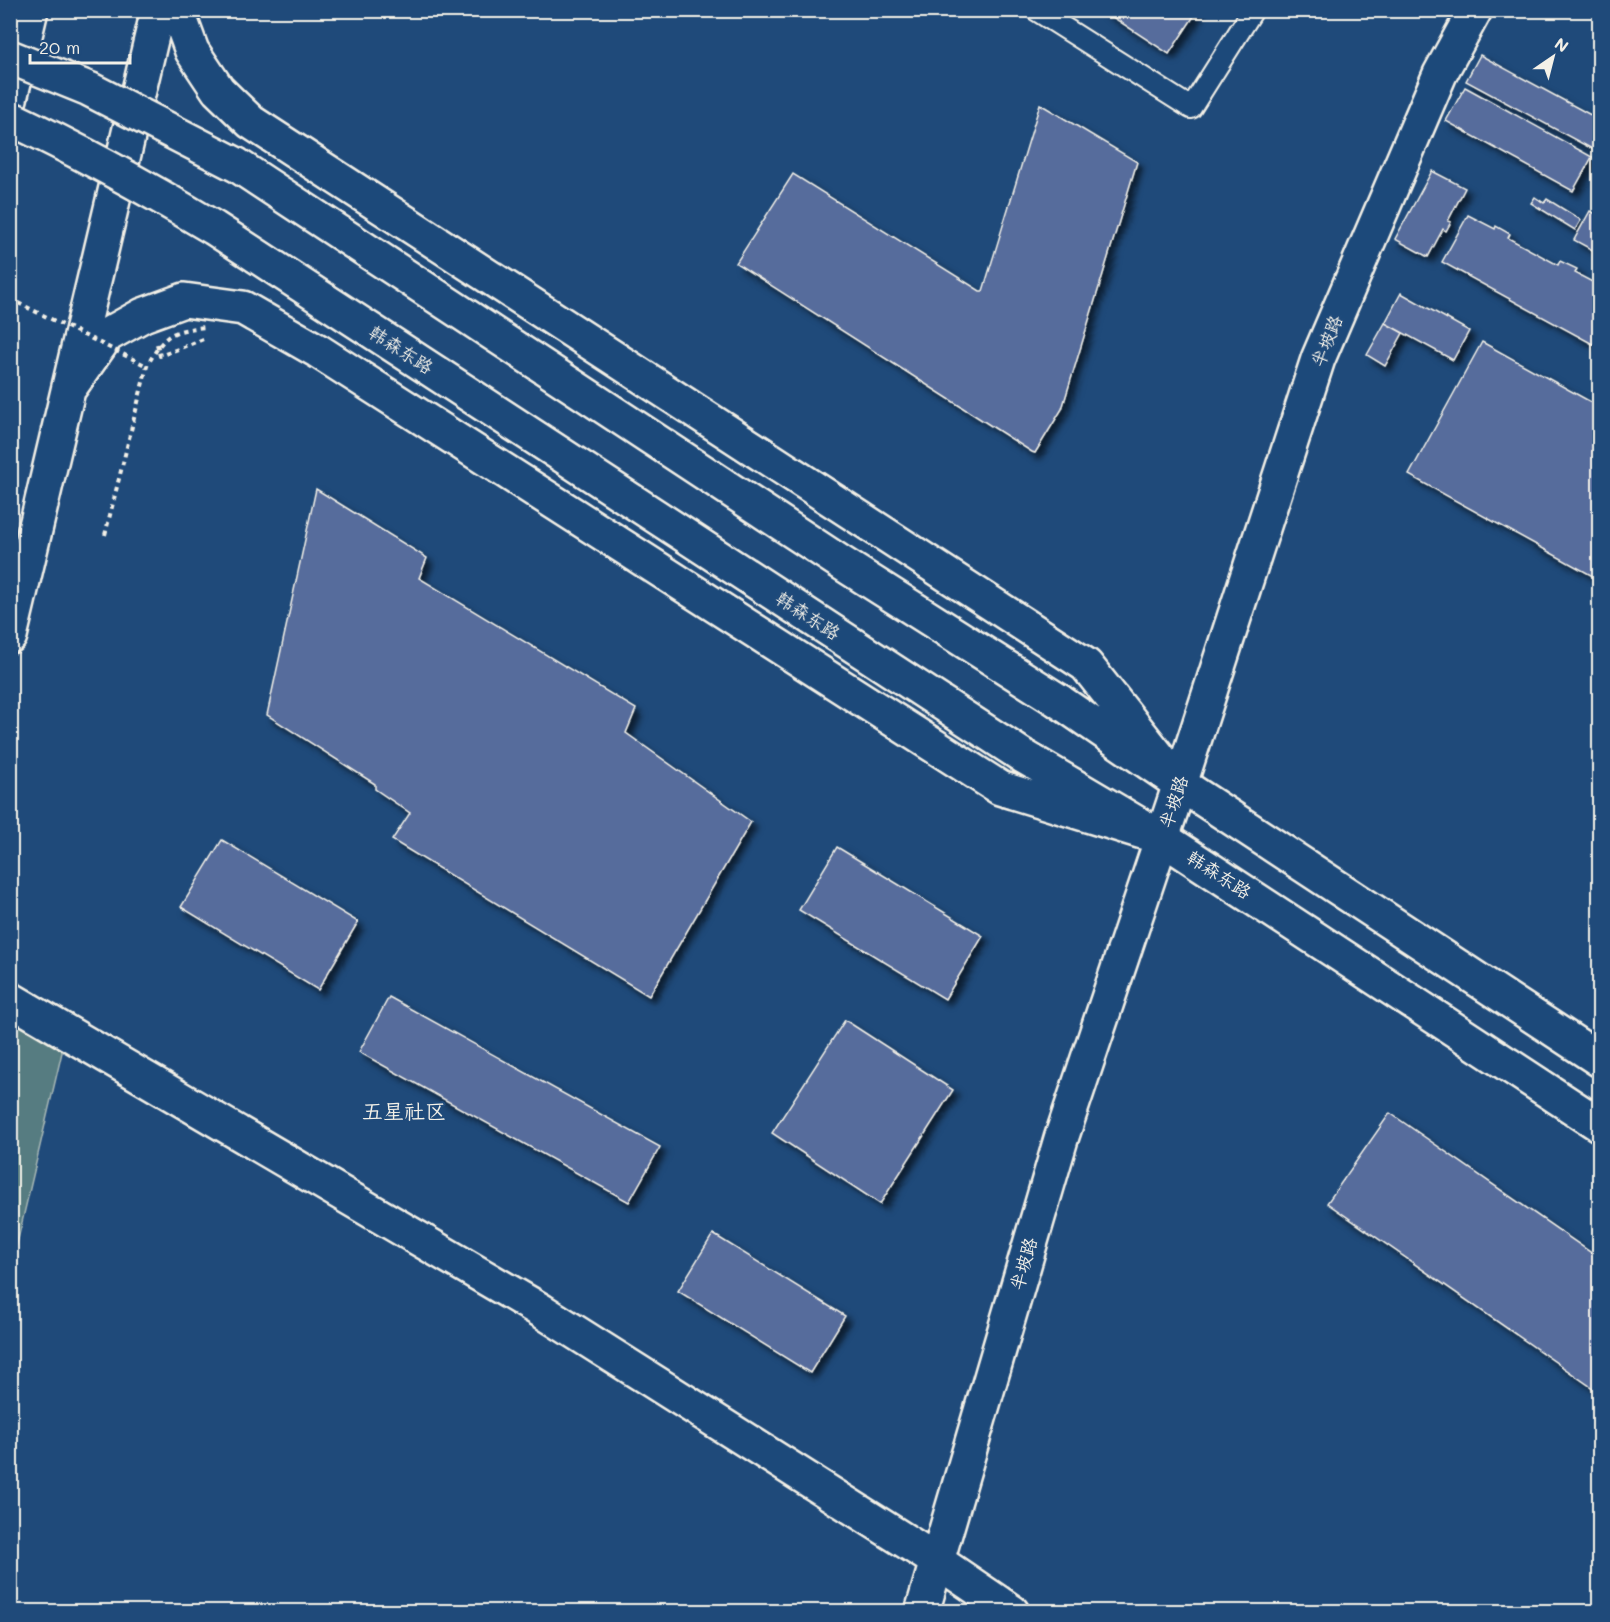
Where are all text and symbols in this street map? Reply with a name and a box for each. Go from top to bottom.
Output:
scale bar [30,27,130,65]
north arrow [1523,27,1583,87]
text: N [1551,32,1573,56]
text: 20 m [39,35,80,59]
street label: 半坡路 [1305,311,1347,370]
street label: 韩森东路 [365,319,438,379]
street label: 韩森东路 [772,585,845,645]
street label: 半坡路 [1153,772,1193,831]
street label: 韩森东路 [1183,844,1256,904]
district label: 五星社区 [362,1097,446,1124]
street label: 半坡路 [1004,1234,1042,1293]

